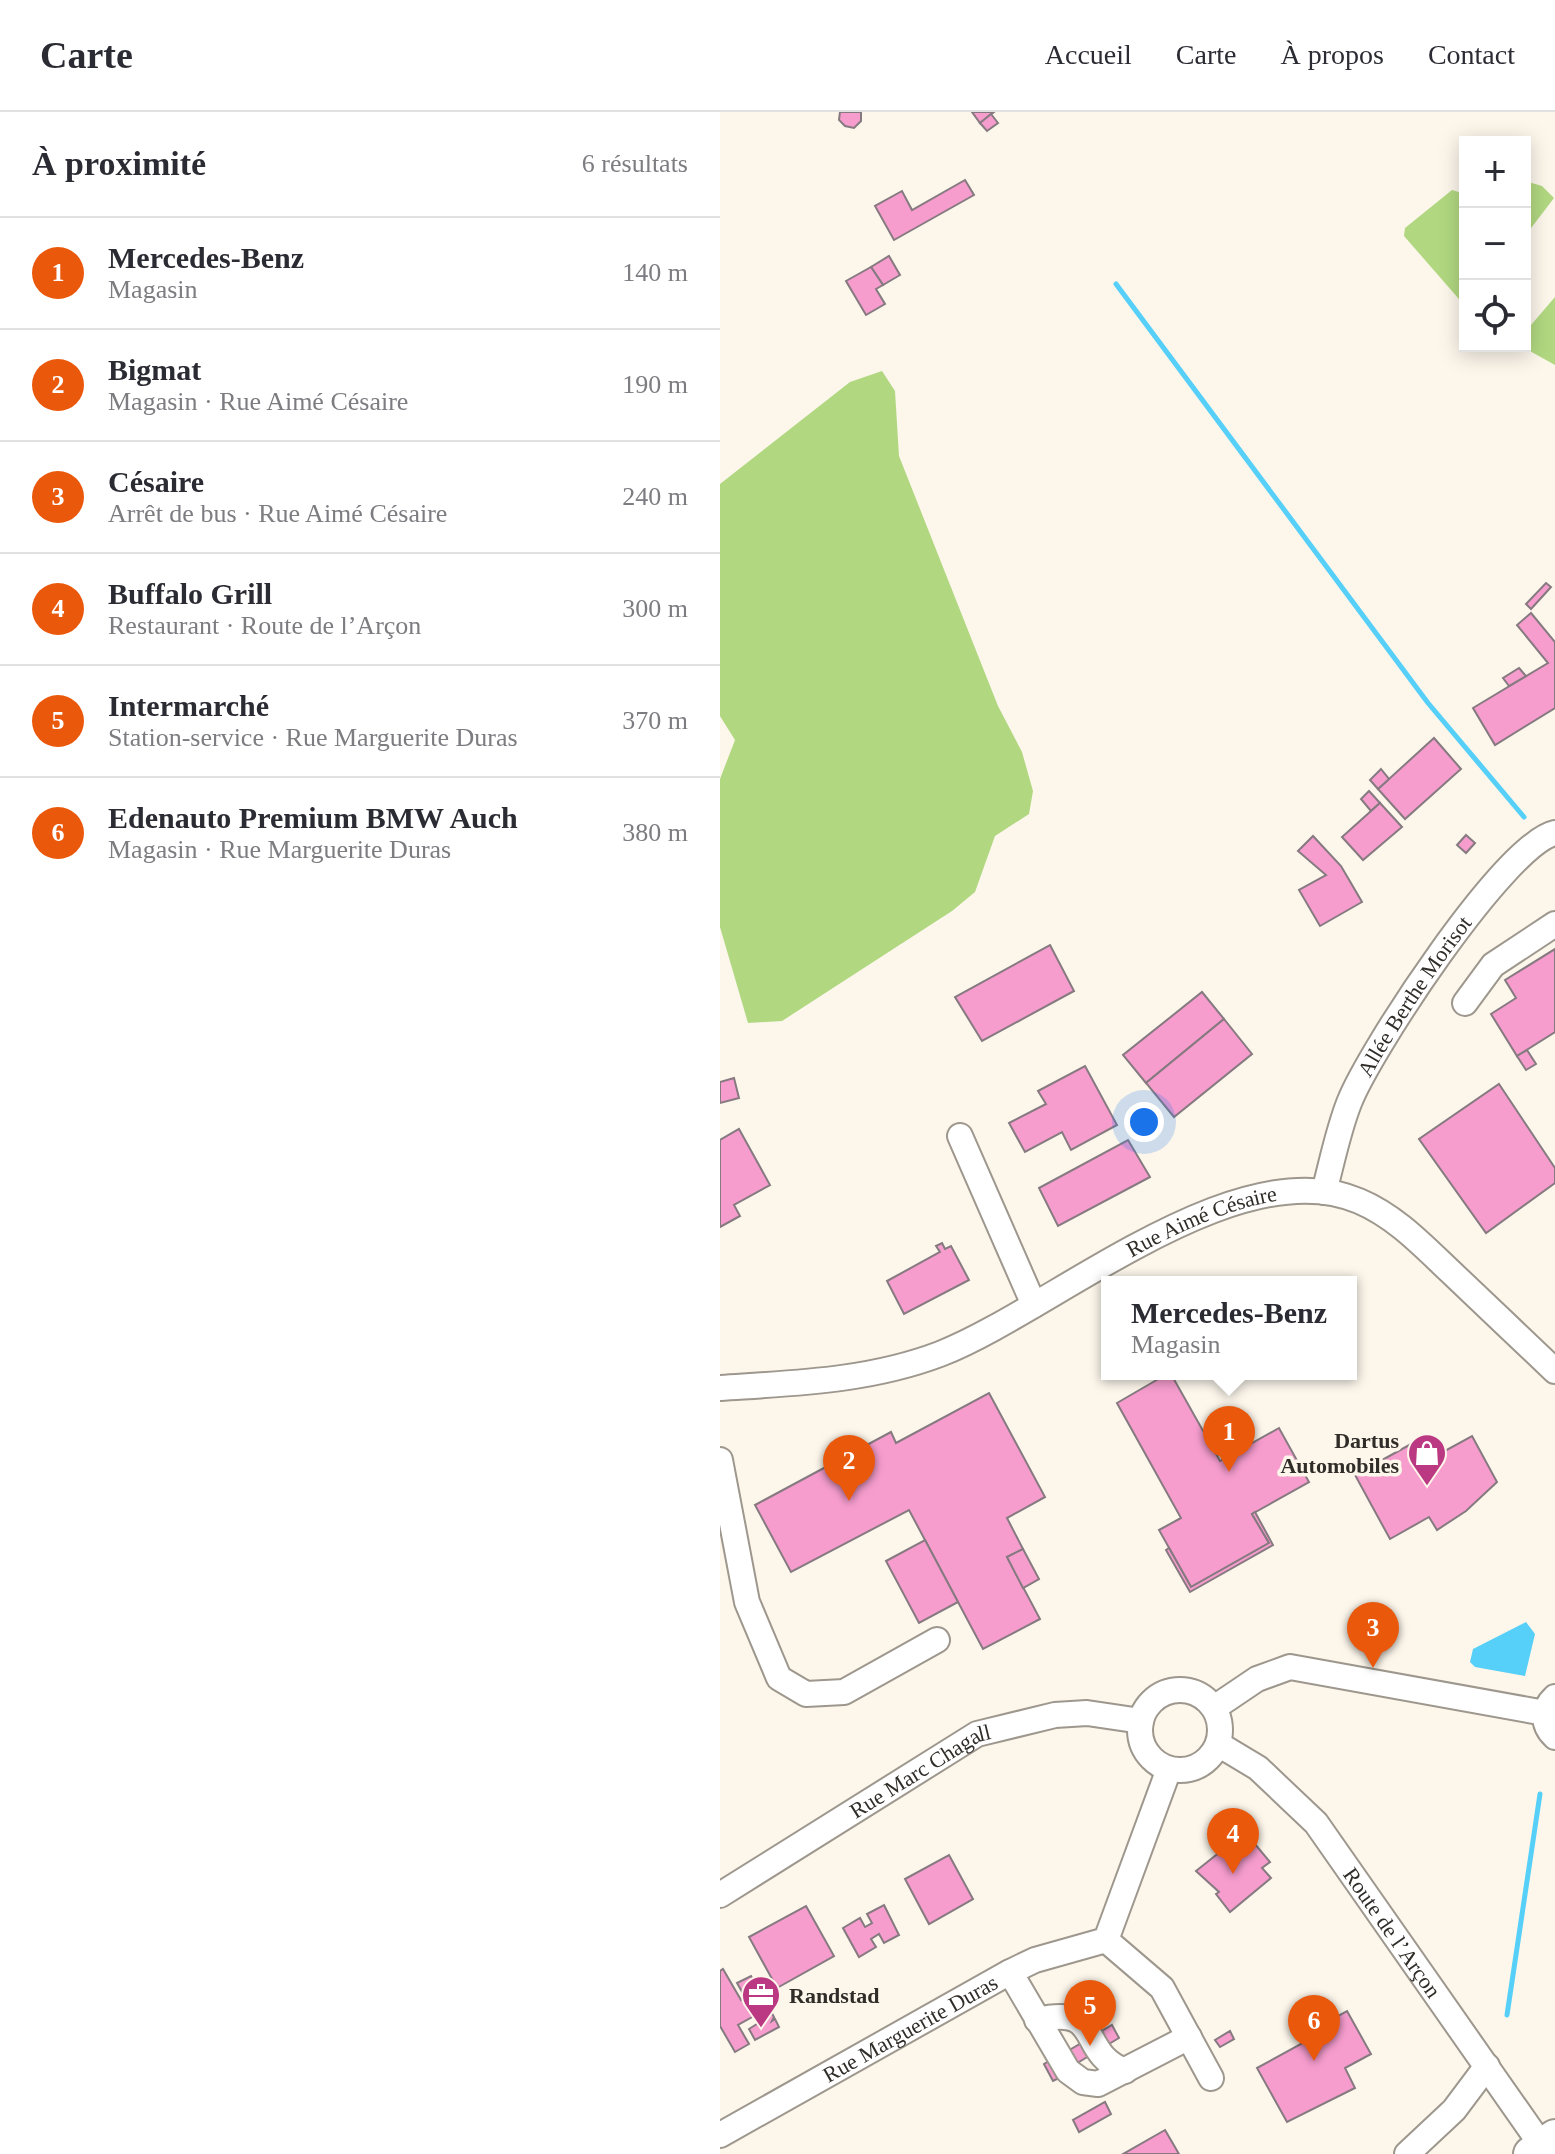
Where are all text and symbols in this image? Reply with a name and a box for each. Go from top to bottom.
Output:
text: Carte [40,34,133,76]
text: Accueil [1045,39,1132,70]
text: Carte [1176,39,1236,70]
text: À propos [1280,39,1384,70]
text: Contact [1428,39,1515,70]
map controls [1459,136,1531,352]
button: + [1459,136,1531,208]
text: À proximité [32,145,206,182]
text: 6 résultats [582,149,688,178]
button: − [1459,208,1531,280]
text: Mercedes-Benz [108,241,304,274]
text: 1 [52,258,65,287]
text: 140 m [622,258,688,287]
text: Magasin [108,275,198,304]
button: locate [1459,280,1531,352]
text: Bigmat [108,353,201,386]
text: 2 [52,370,65,399]
text: 190 m [622,370,688,399]
text: Magasin · Rue Aimé Césaire [108,387,408,416]
text: Césaire [108,465,204,498]
text: 3 [52,482,65,511]
text: 240 m [622,482,688,511]
text: Arrêt de bus · Rue Aimé Césaire [108,499,447,528]
text: Buffalo Grill [108,577,272,610]
text: 4 [52,594,65,623]
text: 300 m [622,594,688,623]
text: Restaurant · Route de l’Arçon [108,611,421,640]
text: Intermarché [108,689,269,722]
text: 5 [52,706,65,735]
text: 370 m [622,706,688,735]
text: Station-service · Rue Marguerite Duras [108,723,518,752]
text: Edenauto Premium BMW Auch [108,801,518,834]
text: 6 [52,818,65,847]
text: 380 m [622,818,688,847]
text: Magasin · Rue Marguerite Duras [108,835,451,864]
street label: Allée Berthe Morisot [1352,911,1477,1081]
your location [1124,1102,1164,1142]
street label: Rue Aimé Césaire [1122,1181,1278,1262]
popup [1101,1276,1357,1380]
text: Mercedes-Benz [1131,1296,1327,1329]
text: Magasin [1131,1330,1221,1359]
pin: 1 [1203,1406,1255,1472]
place label: Dartus Automobiles [1280,1428,1399,1478]
shop icon: Dartus Automobiles [1406,1432,1448,1487]
pin: 2 [823,1435,875,1501]
pin: 3 [1347,1602,1399,1668]
street label: Rue Marc Chagall [845,1719,993,1824]
pin: 4 [1207,1808,1259,1874]
street label: Route de l’Arçon [1338,1863,1446,2002]
street label: Rue Marguerite Duras [819,1970,1002,2088]
office icon: Randstad [740,1974,782,2029]
pin: 5 [1064,1980,1116,2046]
place label: Randstad [789,1983,879,2008]
pin: 6 [1288,1995,1340,2061]

